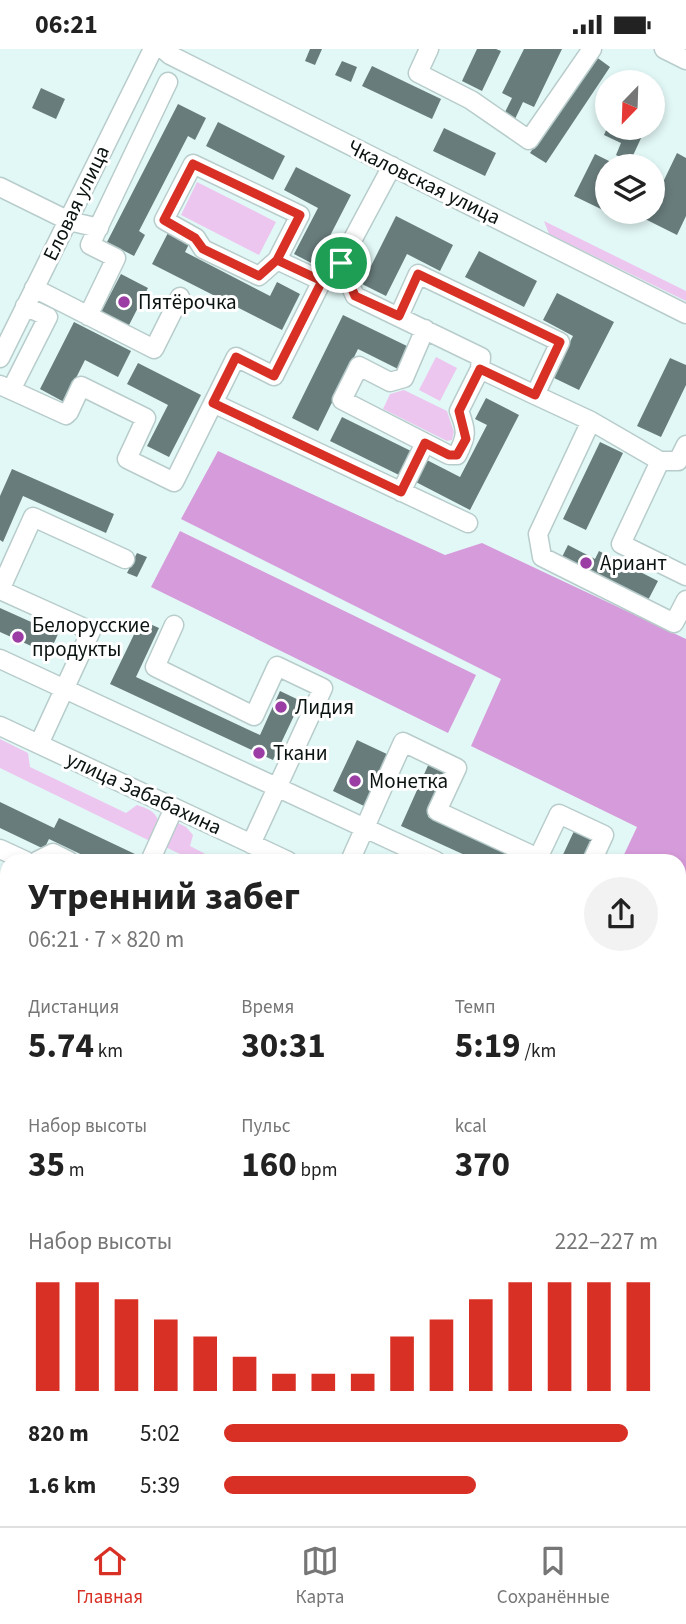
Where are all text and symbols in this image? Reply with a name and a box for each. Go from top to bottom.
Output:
text: 06:21 [35,6,98,43]
north arrow [595,70,665,140]
map controls [595,70,665,224]
street label: Чкаловская улица [342,132,506,232]
street label: Еловая улица [35,140,117,266]
button: layers [595,154,665,224]
pin [311,233,371,293]
icon: arrive [322,244,360,282]
place label: Пятёрочка [138,287,237,317]
marker: Пятёрочка [116,294,132,310]
place label: Ариант [600,548,667,578]
marker: Ариант [578,555,594,571]
place label: Белорусские продукты [32,610,150,664]
marker: Белорусские продукты [10,629,26,645]
place label: Лидия [295,692,354,722]
marker: Лидия [273,699,289,715]
place label: Ткани [273,738,328,768]
street label: улица Забабахина [61,744,227,842]
marker: Ткани [251,745,267,761]
place label: Монетка [369,766,448,796]
marker: Монетка [347,773,363,789]
text: Утренний забег [28,870,300,924]
button: share [584,877,658,951]
text: 06:21 · 7 × 820 m [28,923,184,956]
text: Дистанция [28,994,119,1021]
text: Время [241,994,294,1021]
text: Темп [455,994,496,1021]
text: 5.74 [28,1021,94,1071]
text: 30:31 [241,1021,326,1071]
text: 5:19 [455,1021,521,1071]
text: km [94,1038,123,1065]
text: /km [521,1038,556,1065]
text: Набор высоты [28,1113,147,1140]
text: Пульс [241,1113,290,1140]
text: kcal [455,1113,487,1140]
text: 35 [28,1140,65,1190]
text: 160 [241,1140,297,1190]
text: 370 [455,1140,510,1190]
text: m [65,1157,85,1184]
text: bpm [297,1157,337,1184]
text: Набор высоты [28,1225,172,1258]
text: 222–227 m [555,1225,658,1258]
text: 820 m [28,1417,89,1450]
text: 5:02 [140,1417,180,1450]
text: 1.6 km [28,1469,96,1502]
text: 5:39 [140,1469,180,1502]
tab: Главная [76,1542,143,1611]
tab: Карта [296,1542,344,1611]
tab: Сохранённые [497,1542,610,1611]

